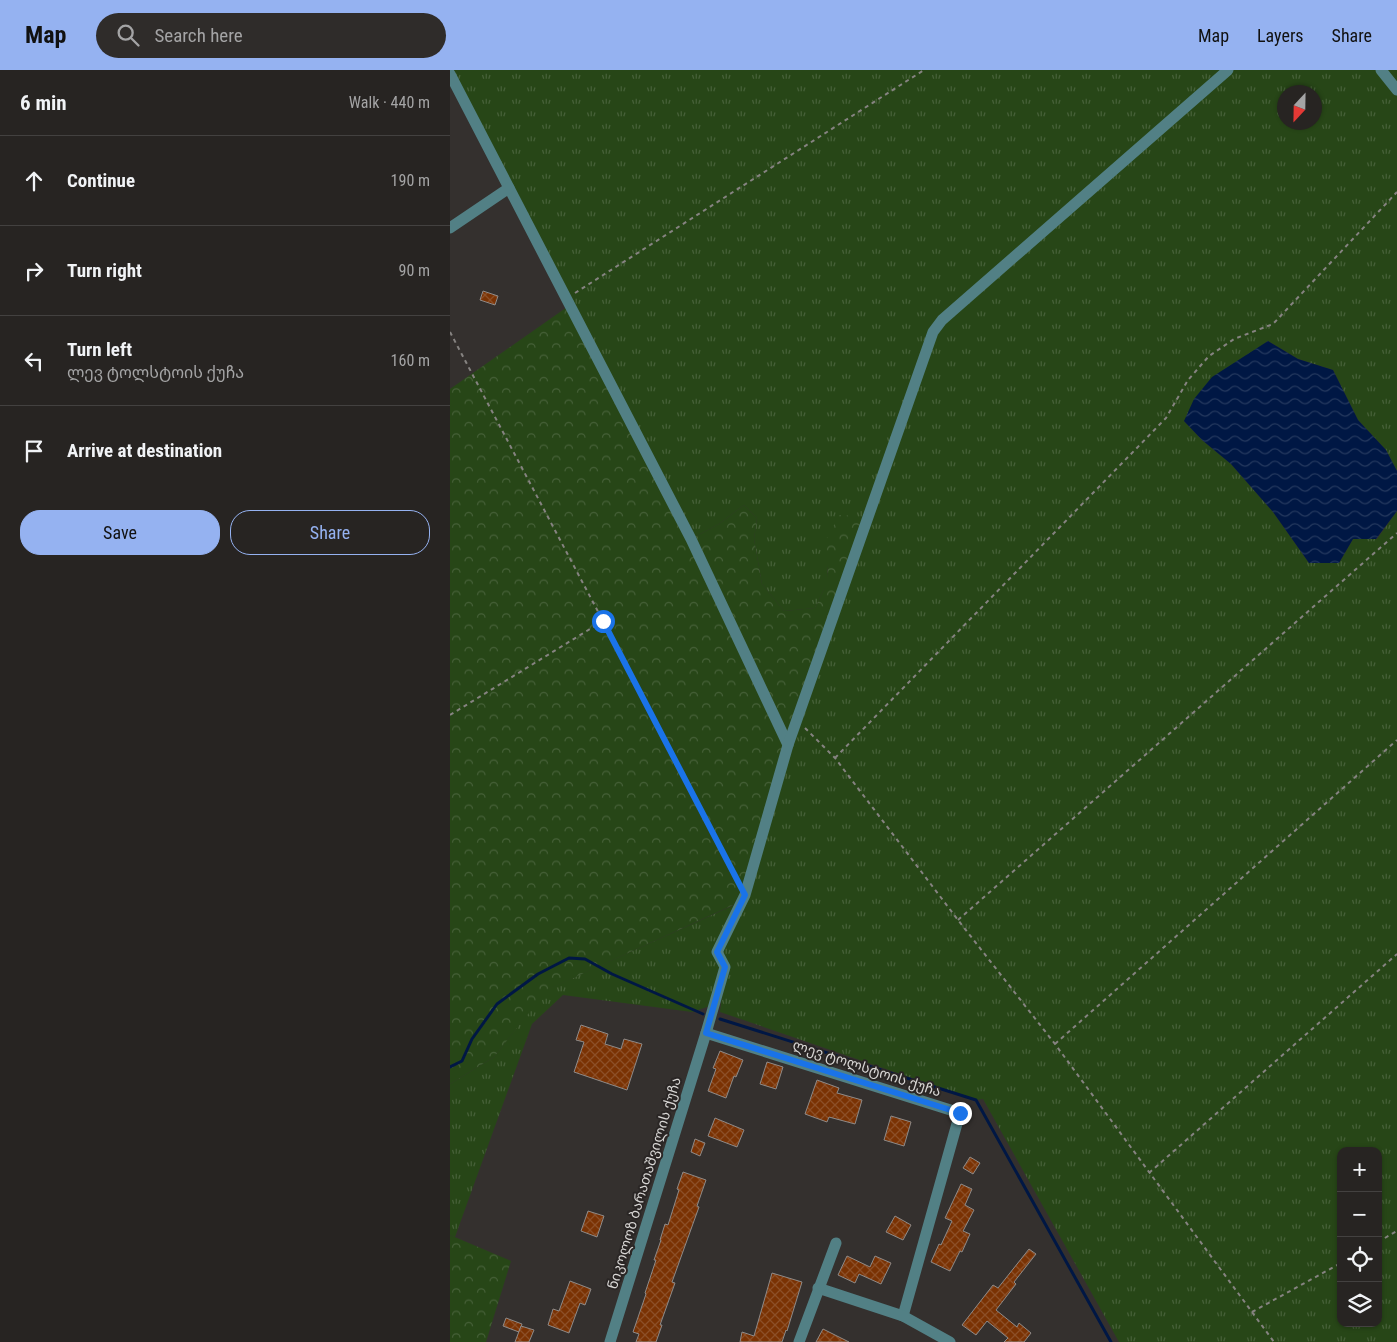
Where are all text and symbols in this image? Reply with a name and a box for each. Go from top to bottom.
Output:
search box [96,13,446,58]
text: Map [25,21,66,49]
icon: search [114,21,142,49]
text: Search here [154,24,243,47]
text: Map [1198,25,1229,46]
text: Layers [1257,25,1304,46]
text: Share [1332,25,1372,46]
north arrow [1277,85,1322,130]
text: 6 min [20,91,67,115]
text: Walk · 440 m [349,93,430,112]
icon: ahead [20,167,48,195]
text: Continue [67,169,135,192]
text: 190 m [391,171,430,190]
icon: right [20,257,48,285]
text: Turn right [67,259,142,282]
text: 90 m [398,261,430,280]
text: Turn left [67,338,132,361]
icon: left [20,347,48,375]
text: 160 m [391,351,430,370]
text: ლევ ტოლსტოის ქუჩა [67,363,244,382]
icon: arrive [20,437,48,465]
text: Arrive at destination [67,439,222,462]
button: Save [20,510,220,555]
button: Share [230,510,430,555]
route start [592,610,615,633]
street label: ლევ ტოლსტოის ქუჩა [791,1036,943,1100]
street label: ნიკოლოზ ბარათაშვილის ქუჩა [604,1075,685,1291]
route end [949,1102,972,1125]
map controls [1337,1147,1382,1327]
button: + [1337,1147,1382,1192]
button: − [1337,1192,1382,1237]
button: locate [1337,1237,1382,1282]
button: layers [1337,1282,1382,1327]

